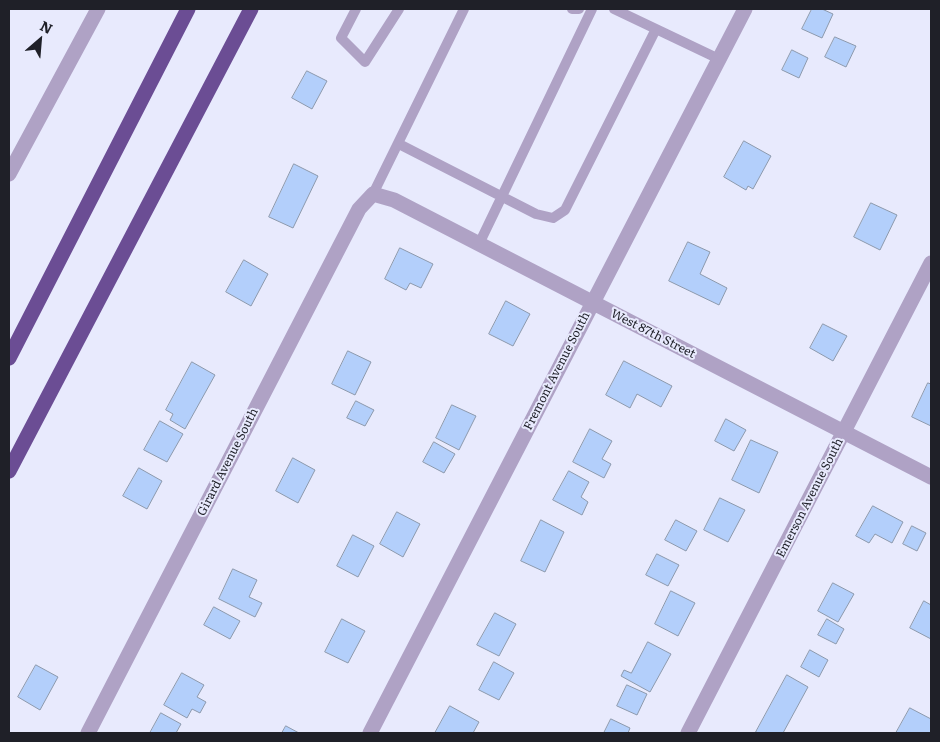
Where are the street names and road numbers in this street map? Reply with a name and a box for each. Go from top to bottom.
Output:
street label: West 87th Street [608,307,698,361]
street label: Fremont Avenue South [521,309,593,433]
street label: Girard Avenue South [195,406,261,518]
street label: Emerson Avenue South [774,436,846,560]

